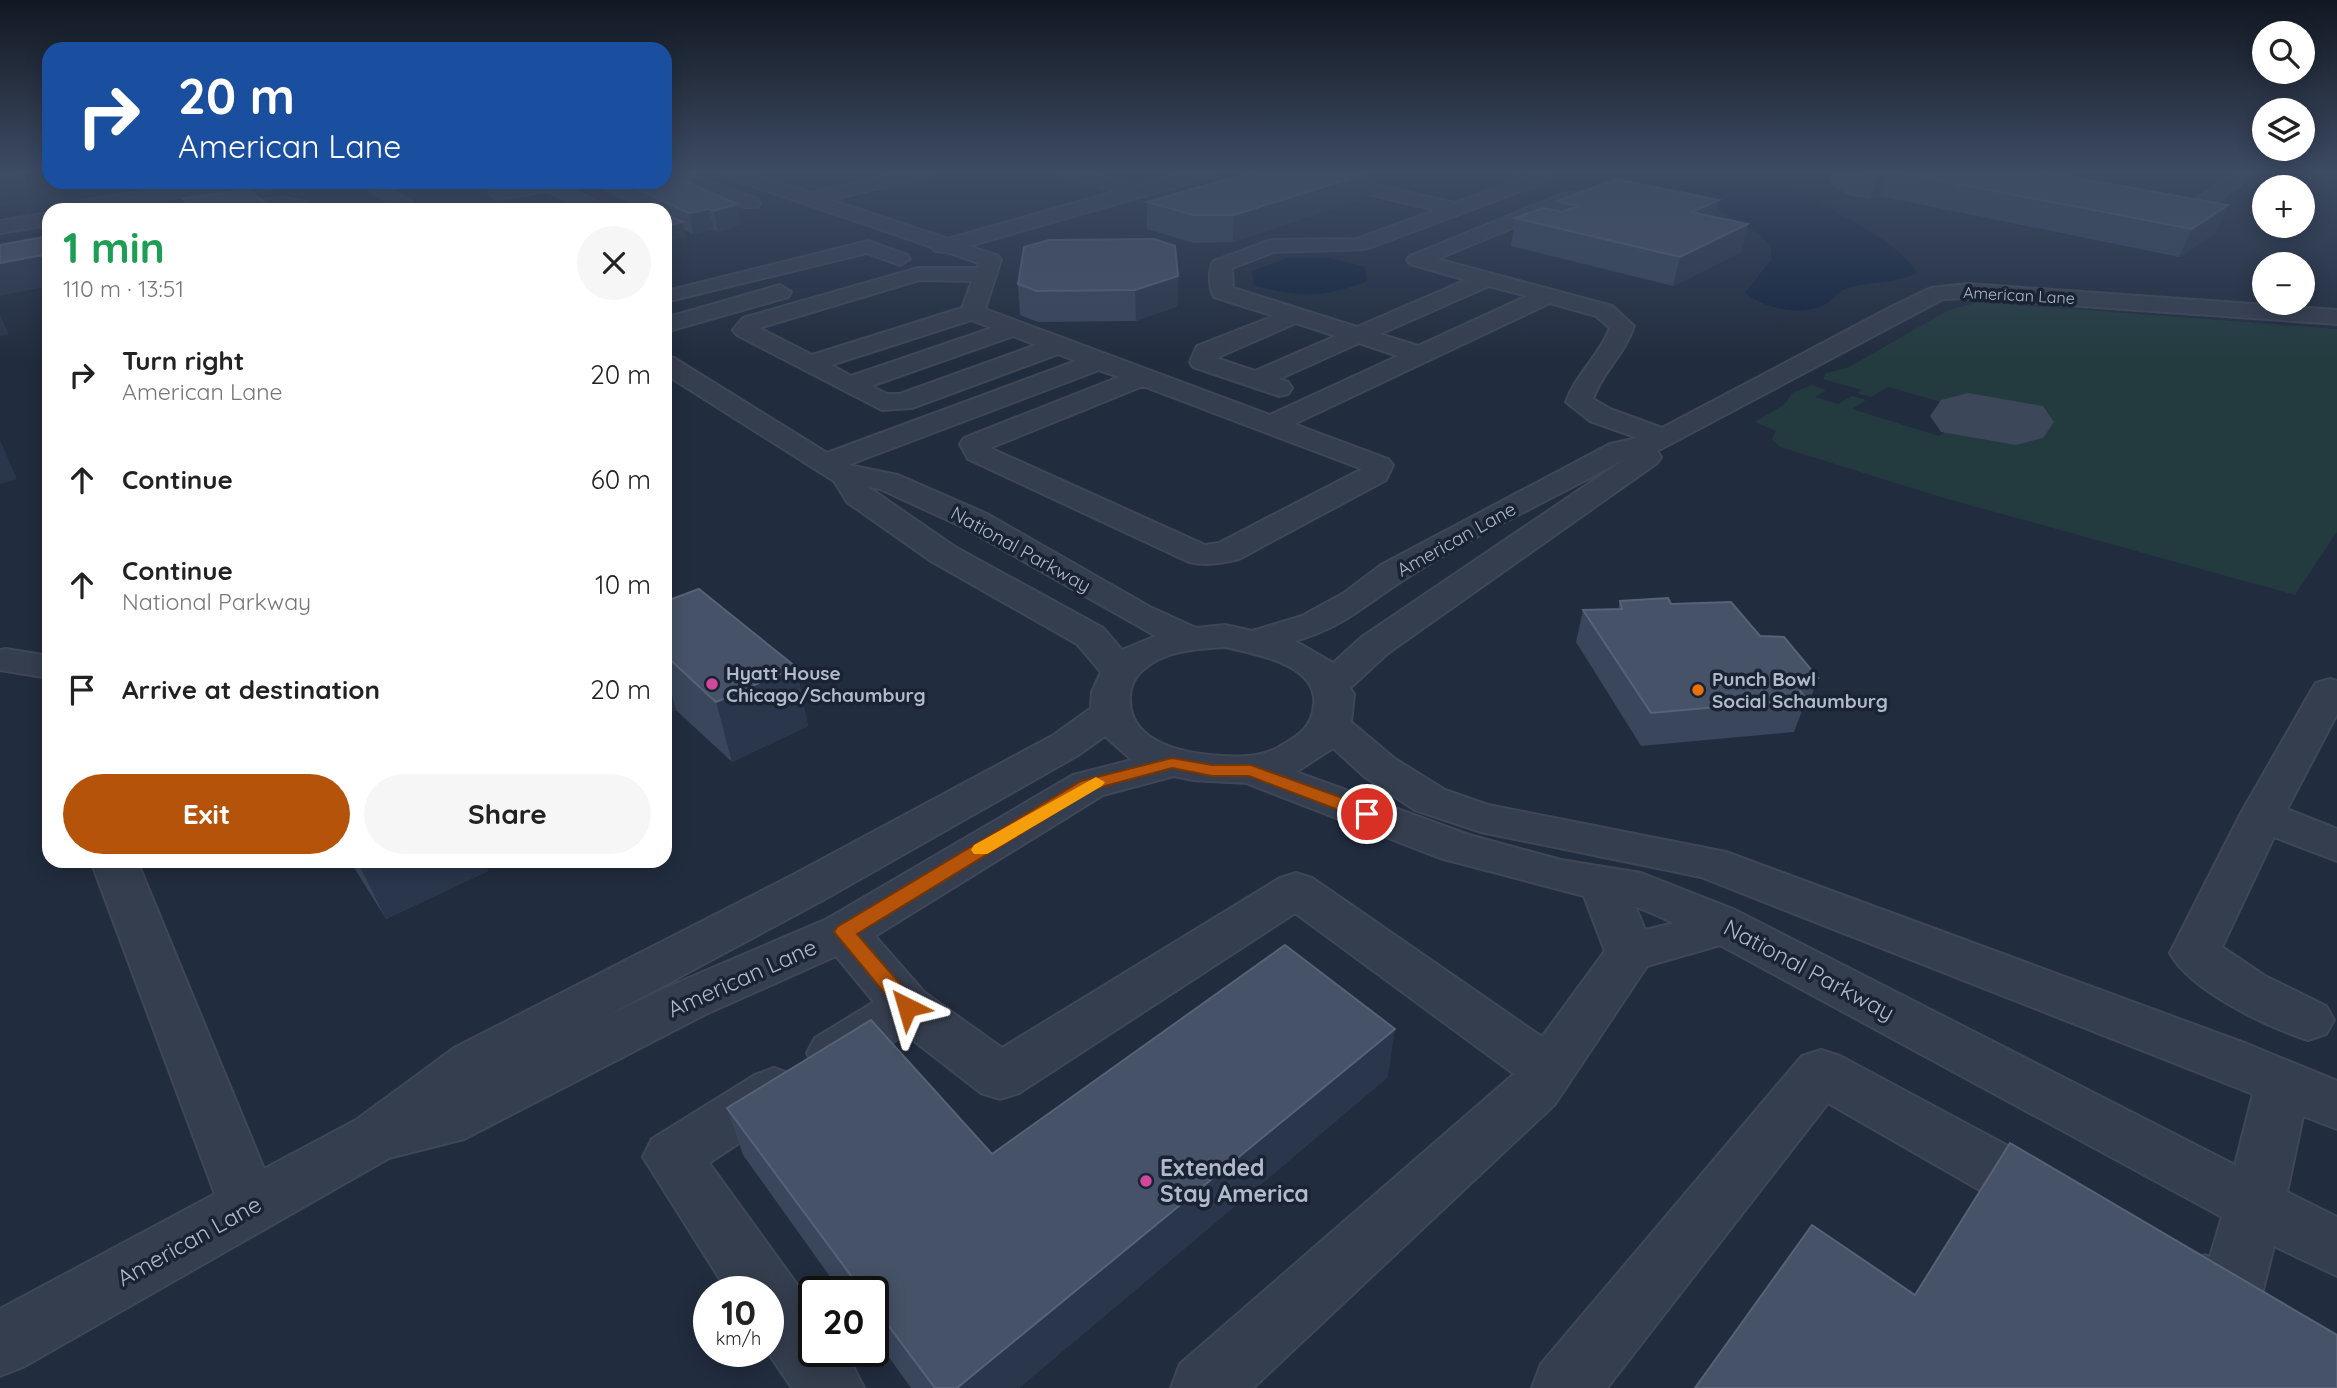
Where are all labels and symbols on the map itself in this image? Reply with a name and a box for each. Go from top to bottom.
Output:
street label: American Lane [1963,282,2075,308]
street label: American Lane [1392,496,1520,582]
street label: National Parkway [947,501,1095,597]
place label: Hyatt House Chicago/Schaumburg [726,661,926,707]
place label: Punch Bowl Social Schaumburg [1712,667,1888,713]
marker: Hyatt House Chicago/Schaumburg [704,676,720,692]
marker: Punch Bowl Social Schaumburg [1690,682,1706,698]
pin [1337,784,1397,844]
street label: National Parkway [1719,912,1900,1027]
street label: American Lane [663,932,821,1023]
position arrow [870,970,944,1044]
place label: Extended Stay America [1160,1153,1309,1208]
marker: Extended Stay America [1138,1173,1154,1189]
street label: American Lane [112,1189,266,1292]
speed limit sign: 20 [798,1276,889,1367]

